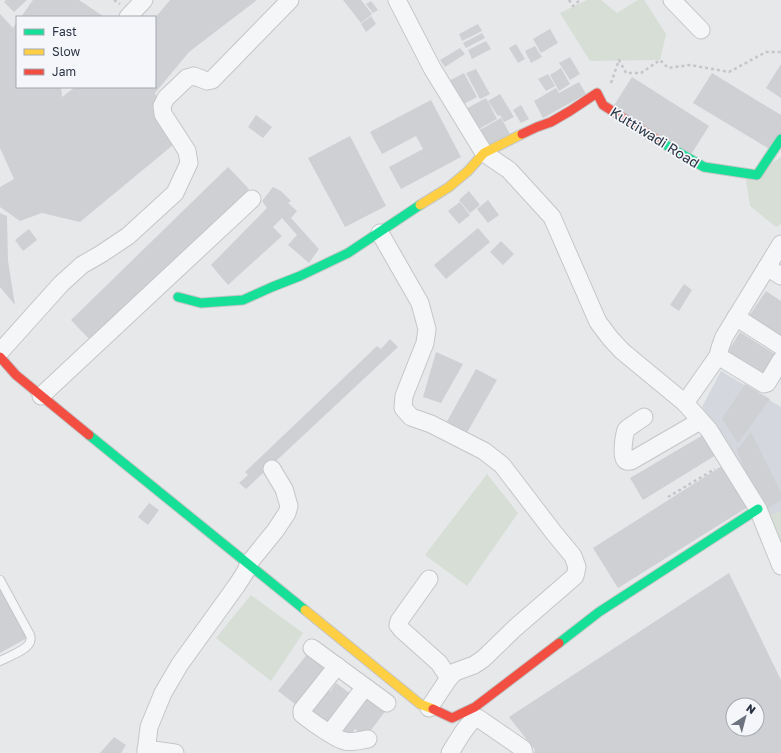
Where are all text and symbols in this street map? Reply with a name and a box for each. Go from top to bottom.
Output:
legend [16,16,156,88]
text: Fast [52,24,77,39]
text: Slow [52,44,80,59]
text: Jam [52,64,76,79]
street label: Kuttiwadi Road [607,103,703,171]
north arrow [725,697,765,737]
text: N [744,701,758,716]

